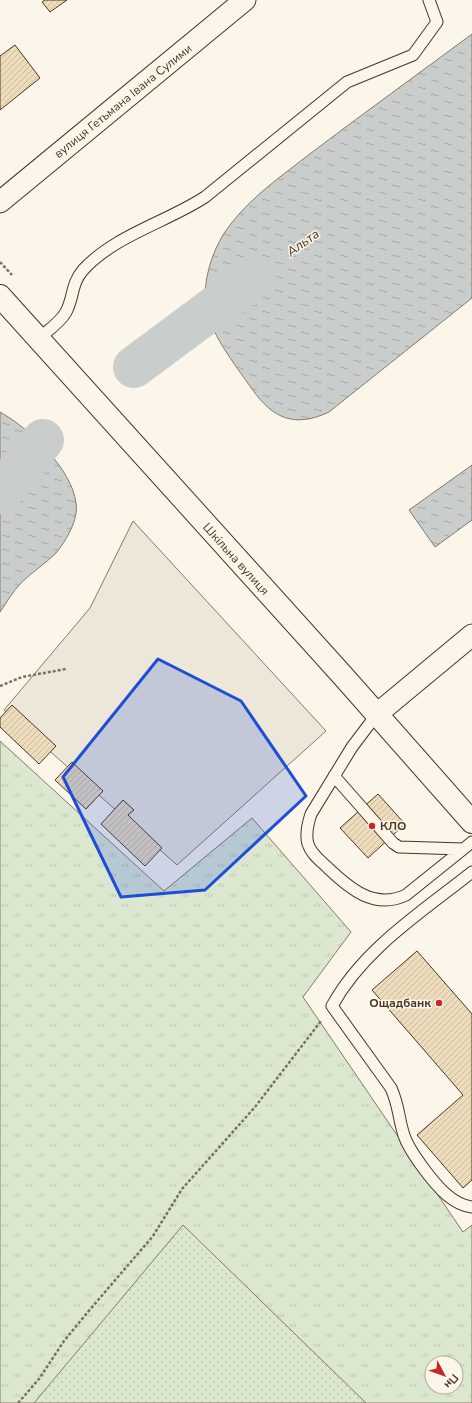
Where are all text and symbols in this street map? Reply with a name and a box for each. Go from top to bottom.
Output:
street label: вулиця Гетьмана Івана Сулими [51,40,195,162]
water label: Альта [282,225,323,262]
street label: Шкільна вулиця [199,520,273,598]
place label: КЛО [380,818,407,834]
marker: КЛО [367,821,377,831]
place label: Ощадбанк [369,995,431,1011]
marker: Ощадбанк [434,998,444,1008]
north arrow [424,1355,464,1395]
text: Пн [441,1371,462,1392]

